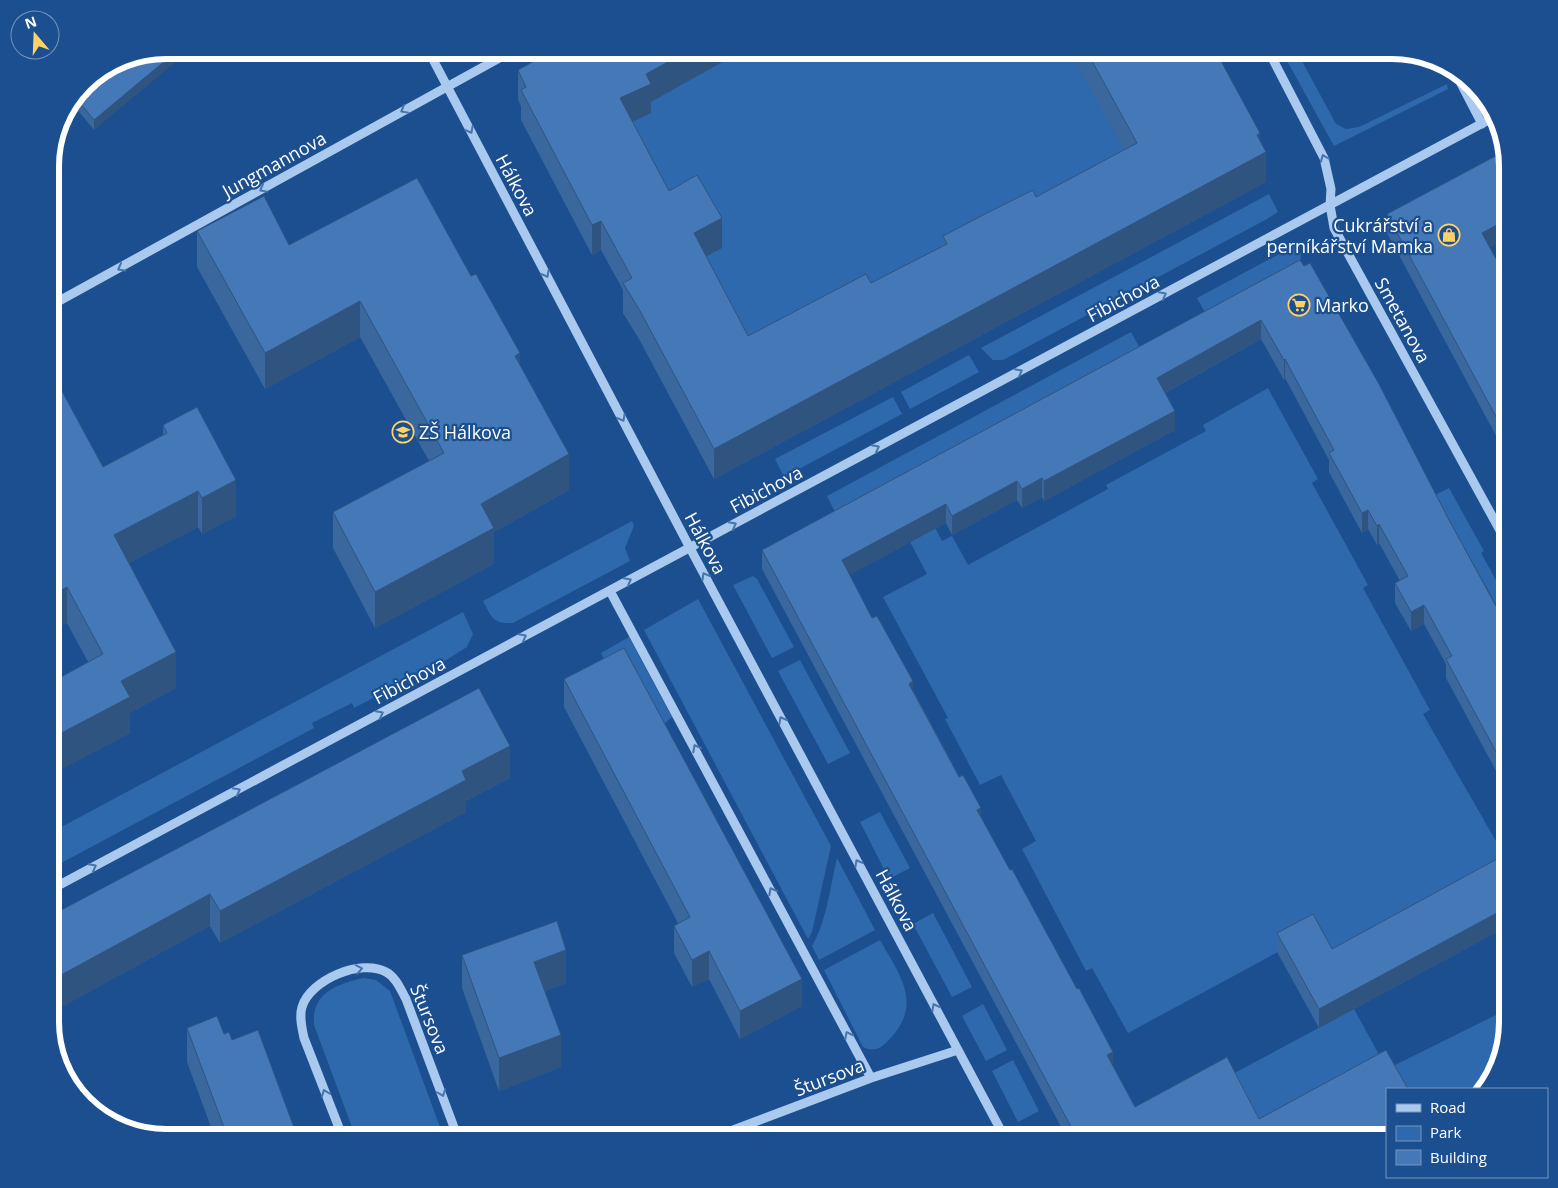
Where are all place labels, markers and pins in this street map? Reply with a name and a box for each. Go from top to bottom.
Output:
place label: Cukrářství a perníkářství Mamka [1267,213,1433,258]
shop icon: Cukrářství a perníkářství Mamka [1437,223,1461,247]
supermarket icon: Marko [1287,293,1311,317]
place label: Marko [1315,293,1369,317]
school or university icon: ZŠ Hálkova [391,420,415,444]
place label: ZŠ Hálkova [419,420,511,444]

